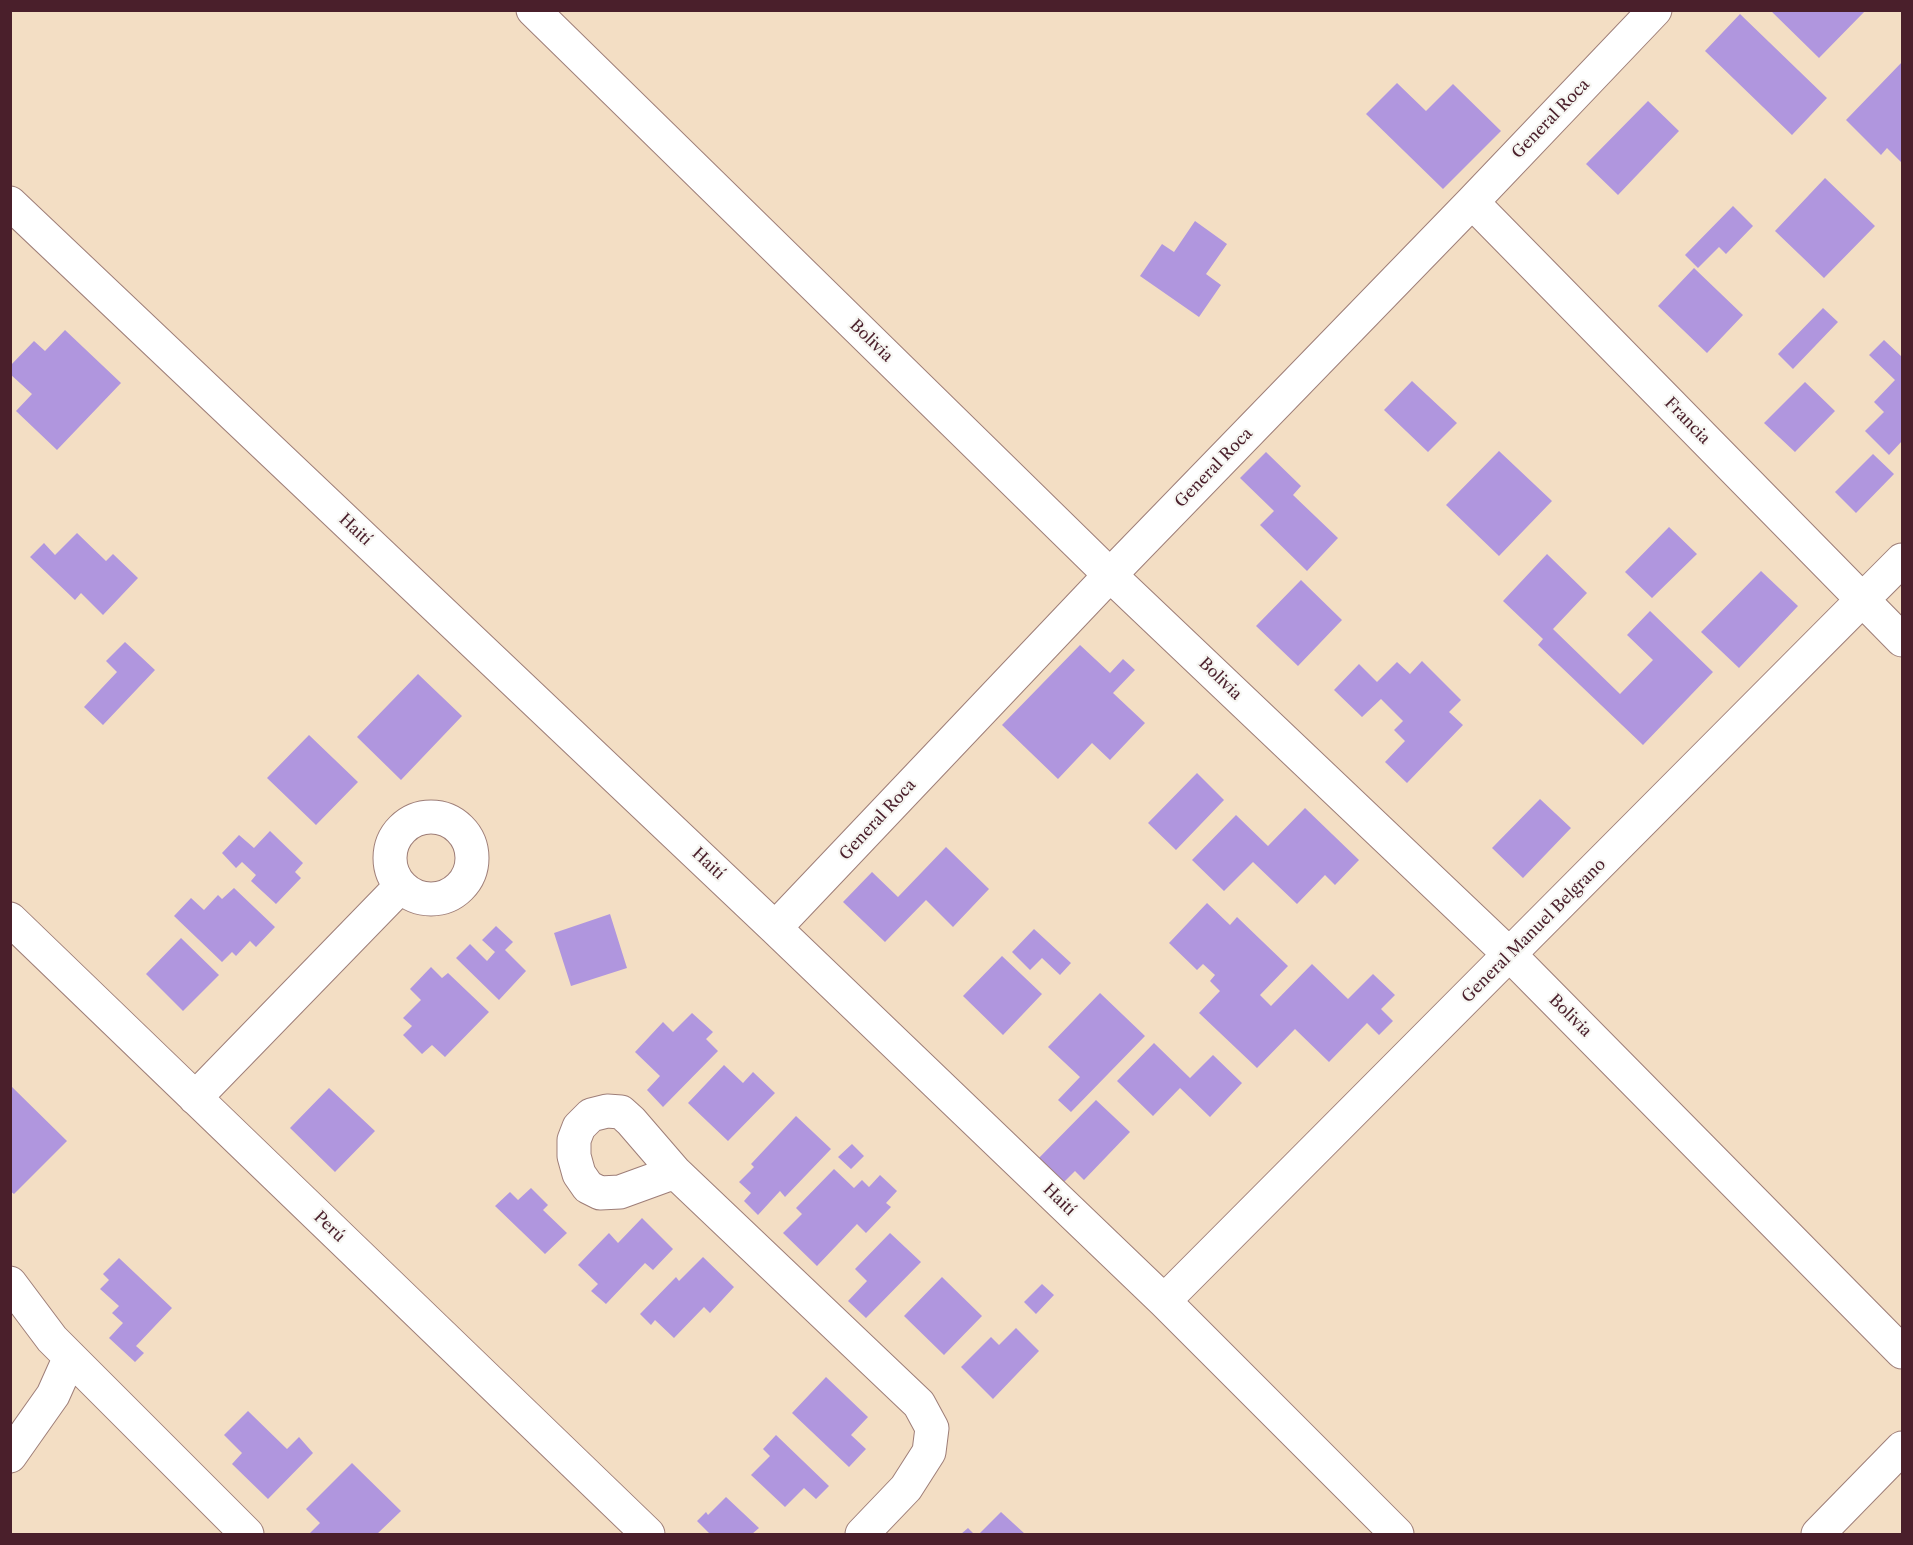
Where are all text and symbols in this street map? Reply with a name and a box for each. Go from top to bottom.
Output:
street label: General Roca [1508,75,1594,163]
street label: Bolivia [845,316,897,366]
street label: Francia [1660,394,1714,448]
street label: General Roca [1171,424,1257,512]
street label: Haití [335,510,375,550]
street label: Bolivia [1194,654,1246,704]
street label: General Roca [836,776,920,864]
street label: Haití [688,844,728,884]
street label: General Manuel Belgrano [1458,855,1610,1007]
street label: Bolivia [1545,991,1595,1041]
street label: Haití [1039,1180,1079,1220]
street label: Perú [310,1208,348,1246]

